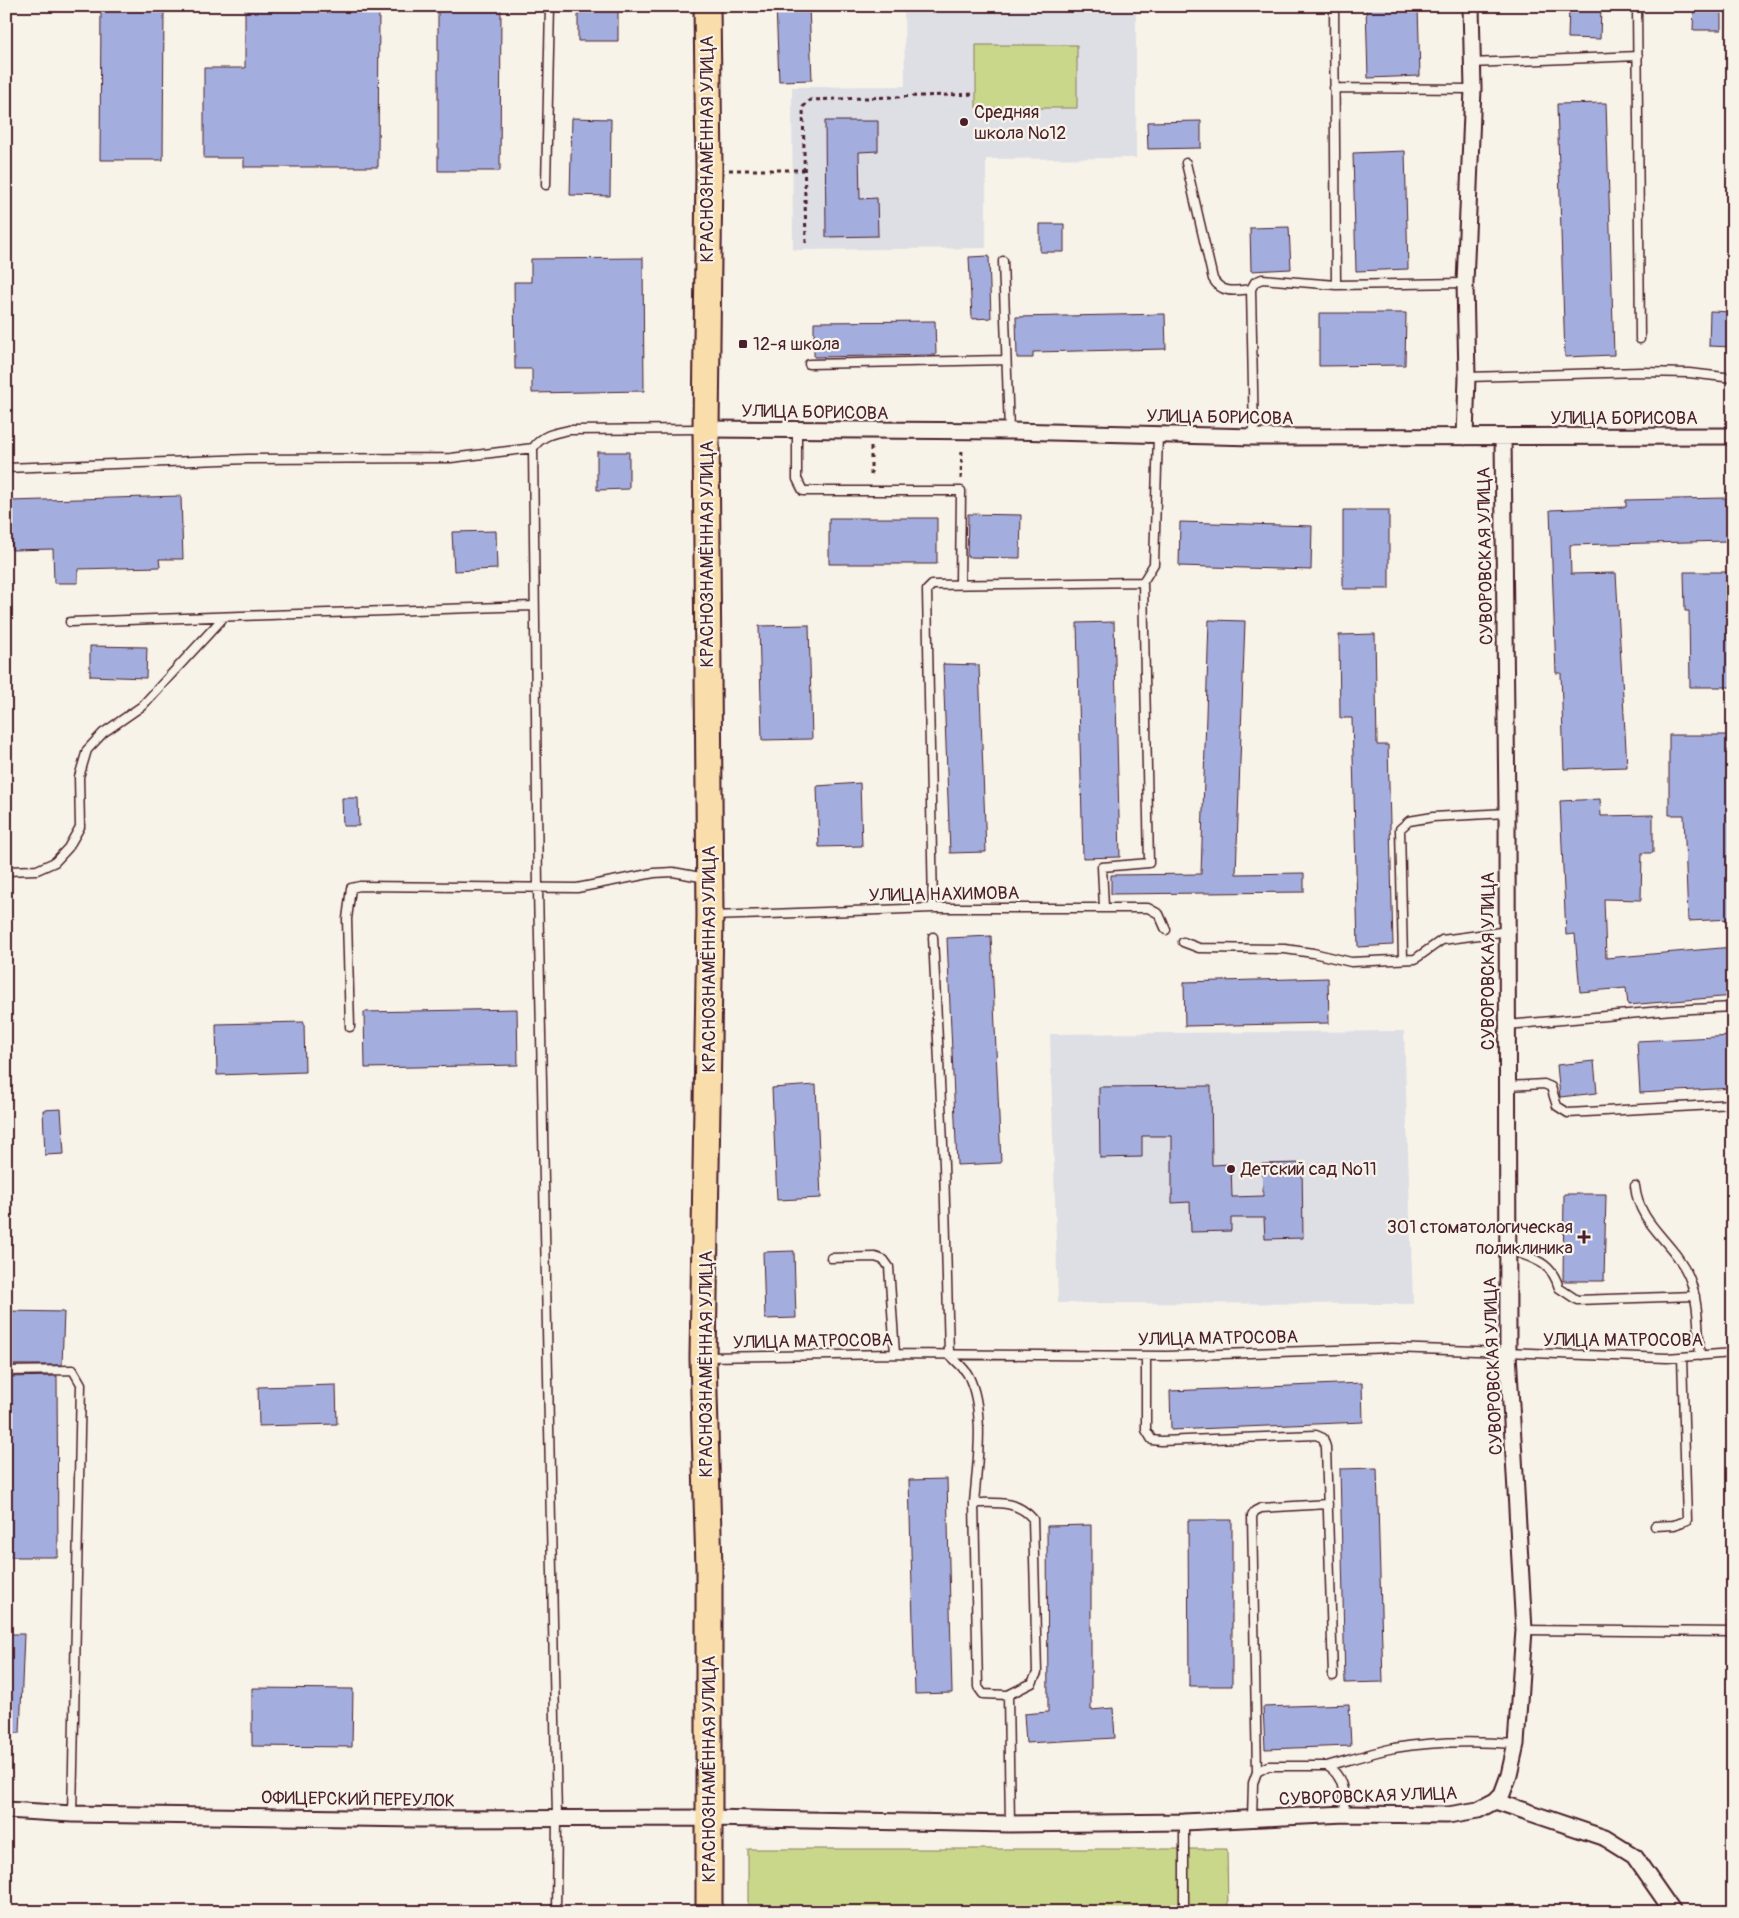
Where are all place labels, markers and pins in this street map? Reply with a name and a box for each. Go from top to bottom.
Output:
place label: Средняя школа №12 [974,101,1066,145]
marker: Средняя школа №12 [958,116,970,128]
place label: 12-я школа [753,333,840,356]
marker: 12-я школа [737,338,749,350]
place label: Детский сад №11 [1240,1158,1377,1181]
marker: Детский сад №11 [1225,1163,1237,1175]
place label: 301 стоматологическая поликлиника [1387,1216,1573,1260]
marker: 301 стоматологическая поликлиника [1577,1230,1591,1244]

